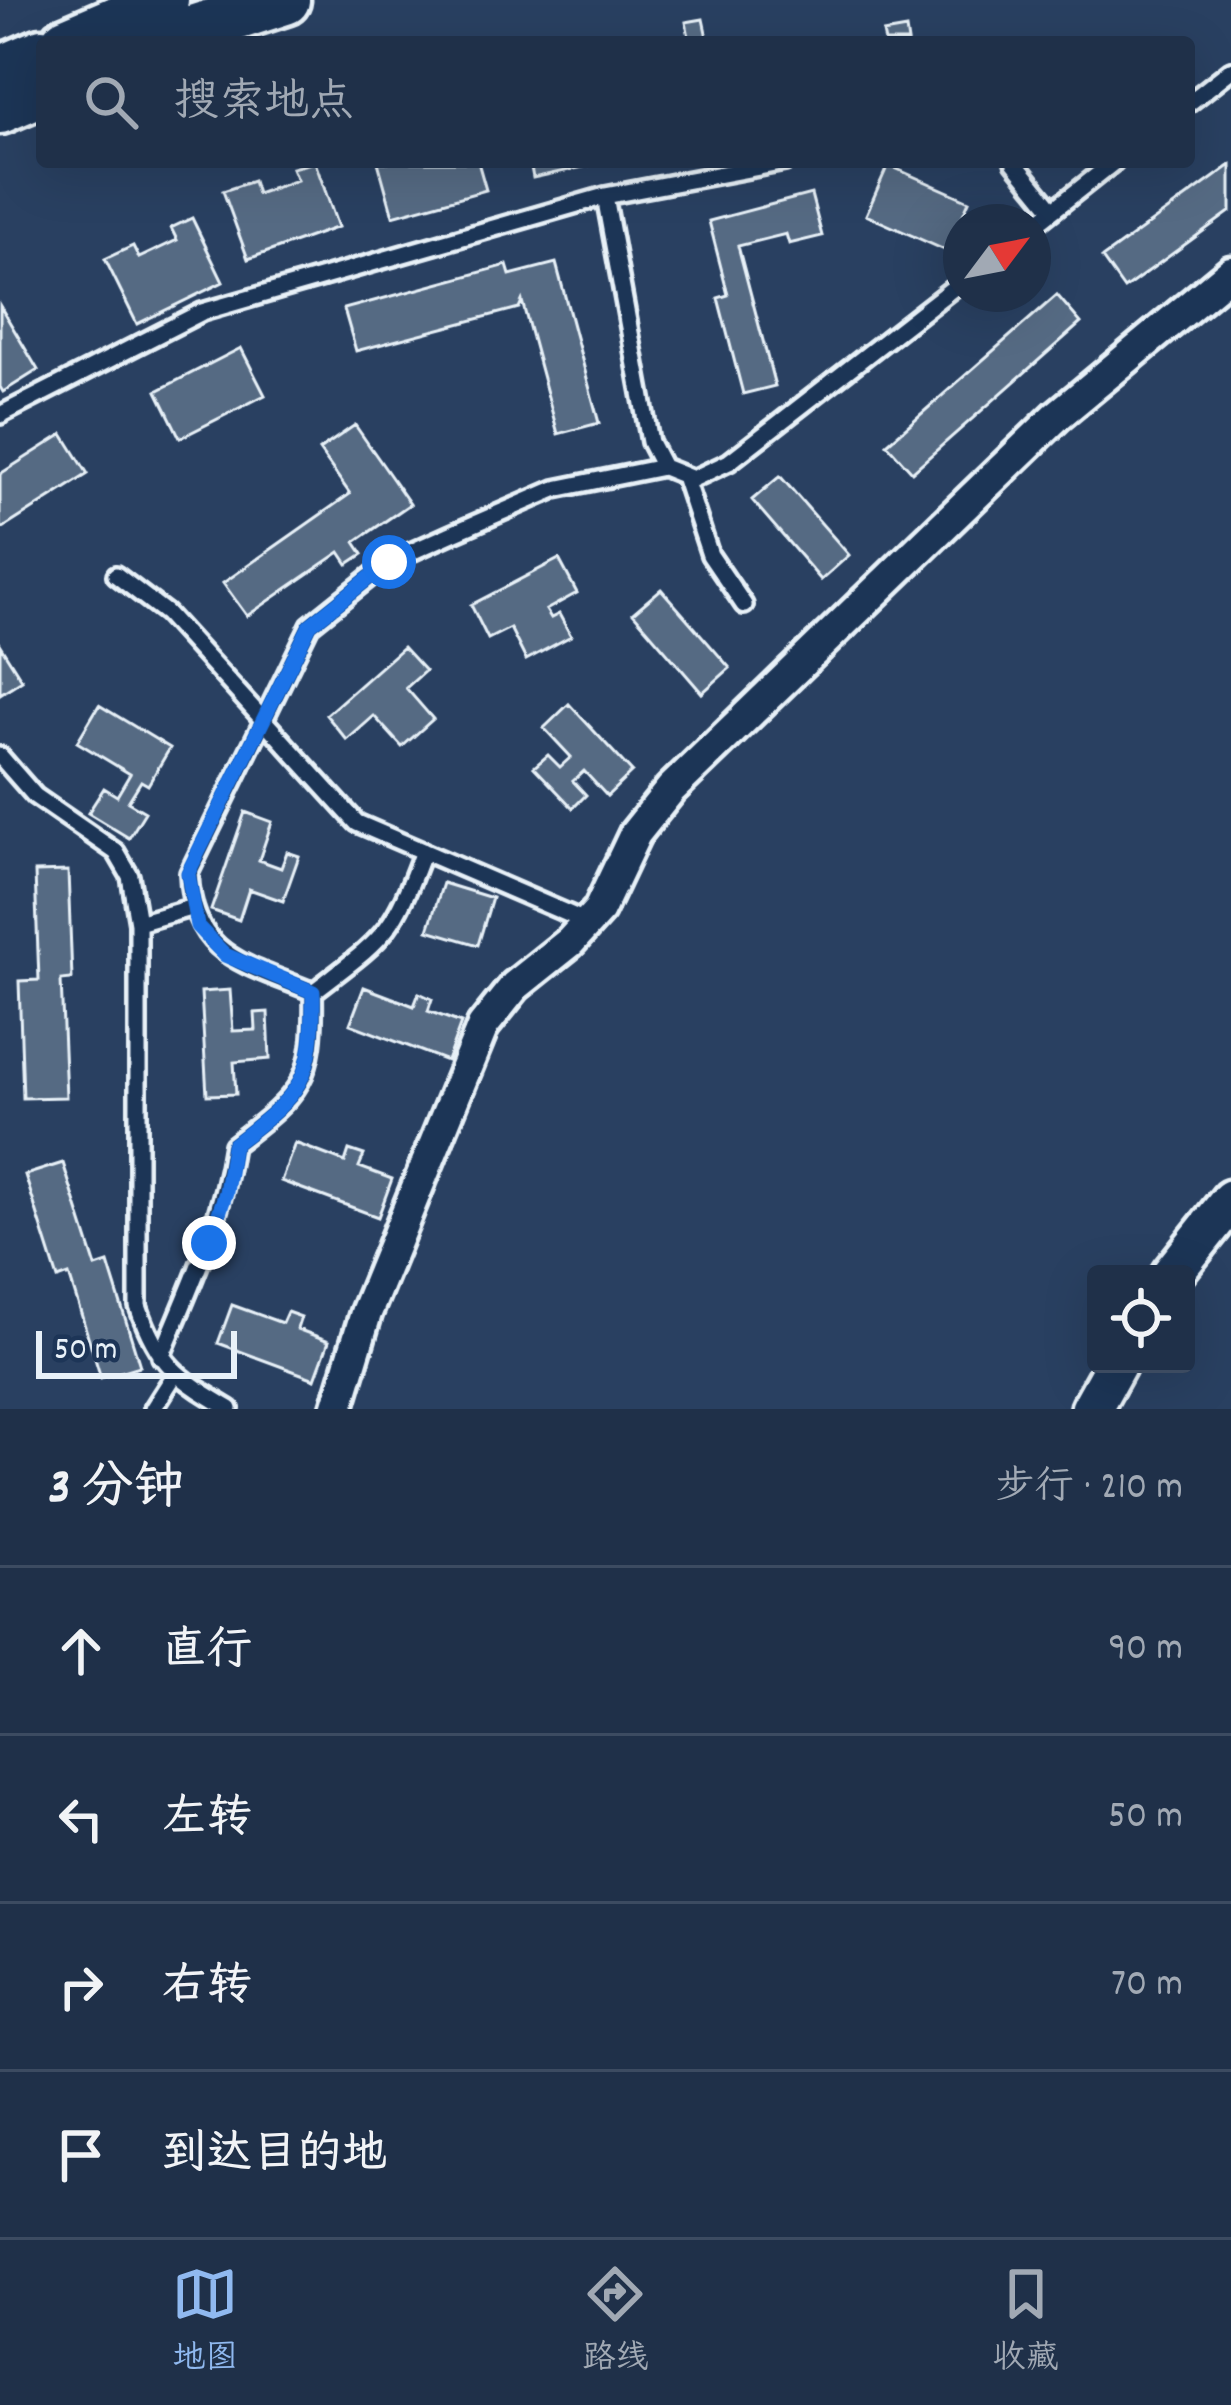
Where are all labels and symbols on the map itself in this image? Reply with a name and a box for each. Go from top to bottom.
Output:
north arrow [943,204,1051,312]
route start [362,535,416,589]
route end [182,1216,236,1270]
scale bar [36,1325,237,1378]

